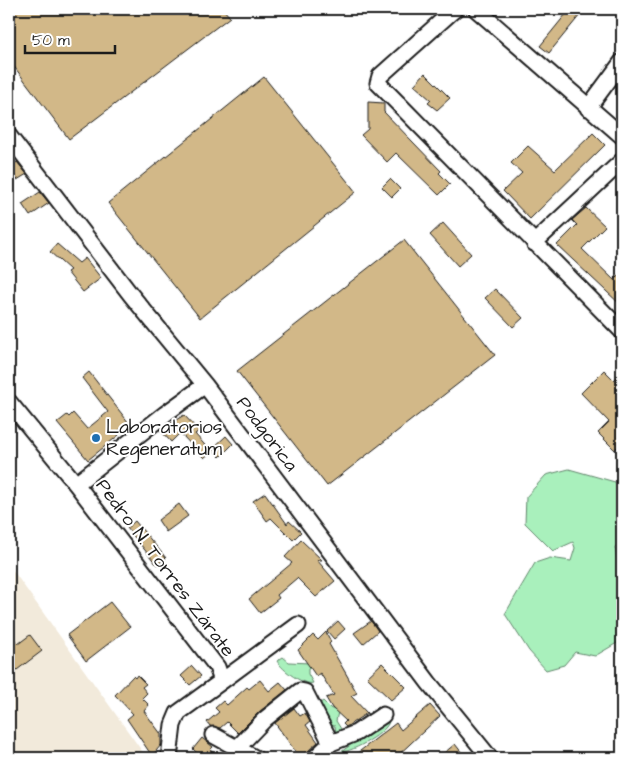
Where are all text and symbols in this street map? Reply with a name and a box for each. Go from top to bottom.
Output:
scale bar [25,22,115,54]
text: 50 m [32,30,70,51]
street label: Podgorica [229,391,304,478]
place label: Laboratorios Regeneratum [106,414,222,464]
marker: Laboratorios Regeneratum [90,432,102,444]
street label: Pedro N. Torres Zárate [89,473,241,663]

